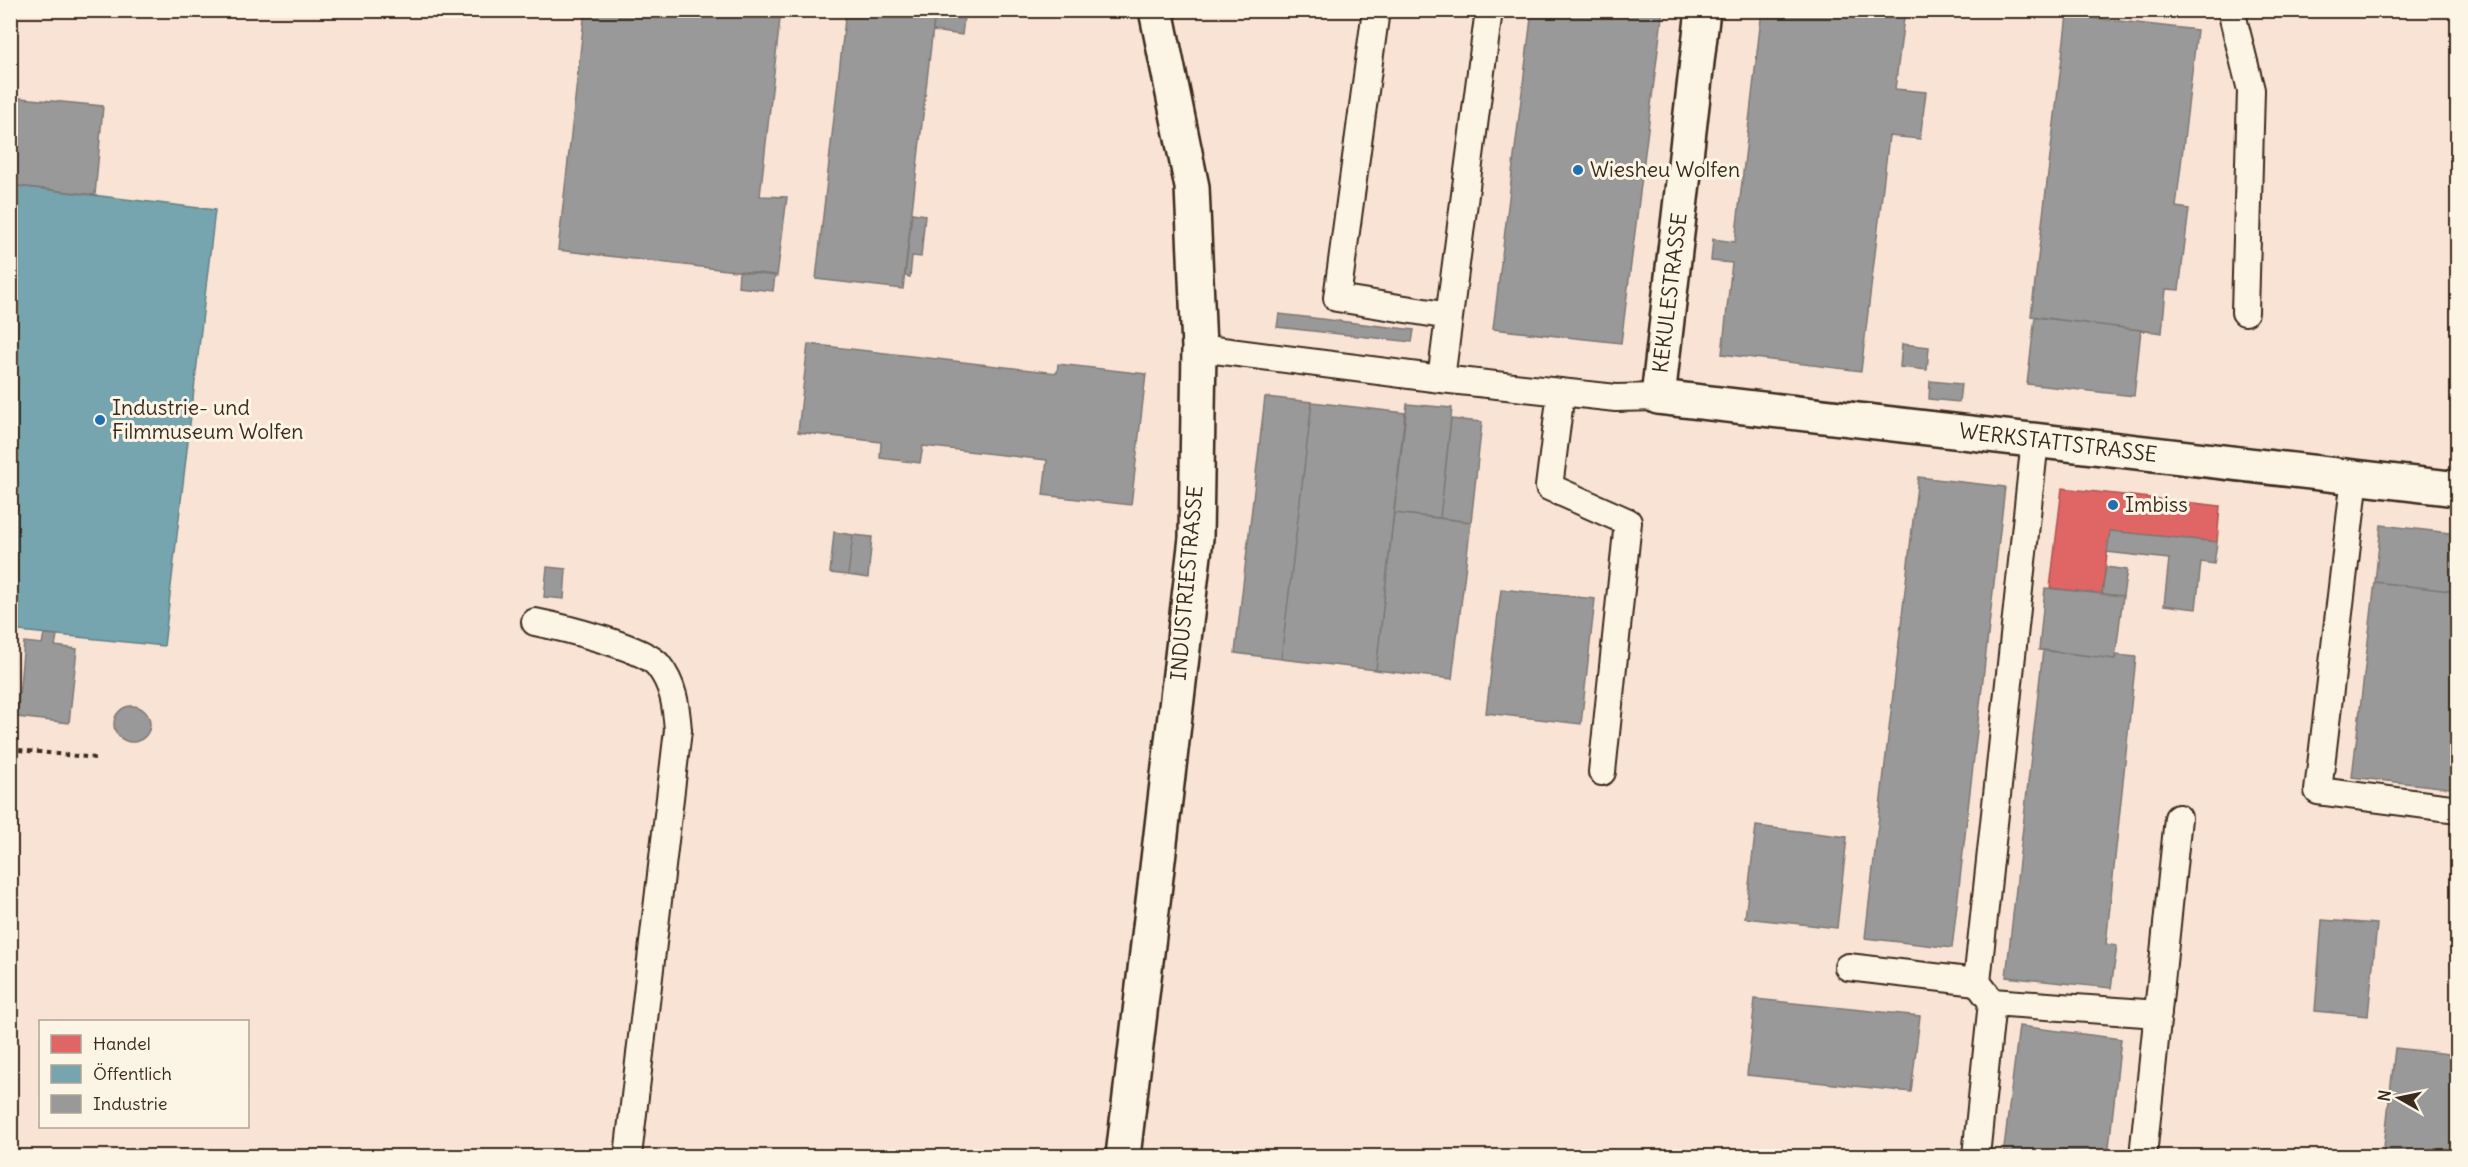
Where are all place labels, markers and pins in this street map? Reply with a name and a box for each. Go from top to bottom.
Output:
place label: Wiesheu Wolfen [1590,156,1740,183]
marker: Wiesheu Wolfen [1571,163,1585,177]
place label: Industrie- und Filmmuseum Wolfen [112,394,304,445]
marker: Industrie- und Filmmuseum Wolfen [93,413,107,427]
place label: Imbiss [2125,491,2188,518]
marker: Imbiss [2106,498,2120,512]

